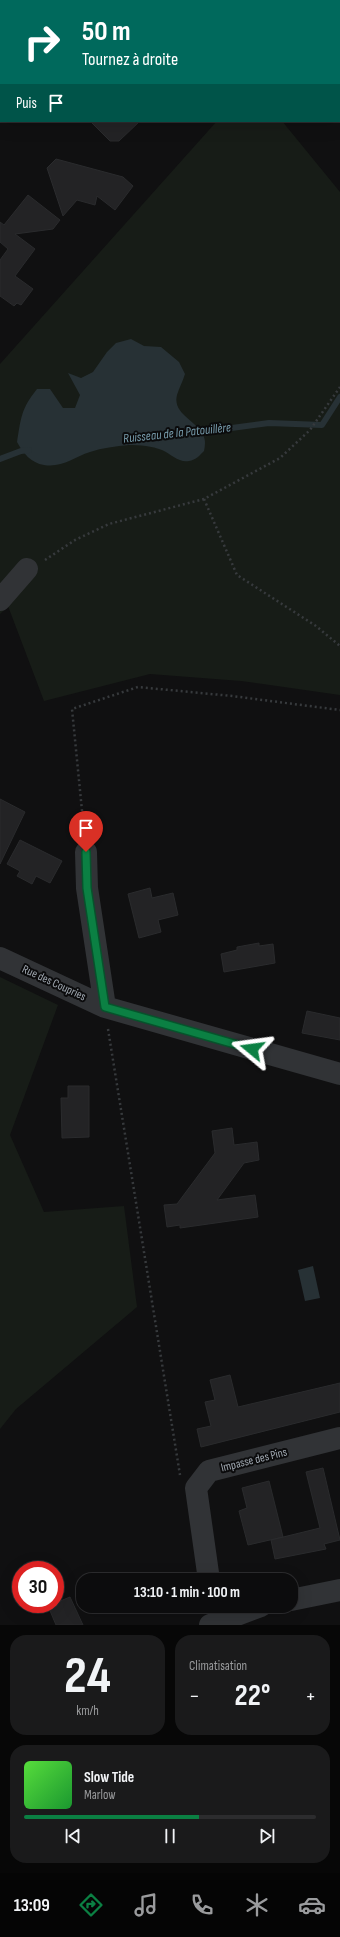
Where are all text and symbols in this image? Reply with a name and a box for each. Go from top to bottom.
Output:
text: 50 m [82,15,131,48]
icon: right [16,16,68,68]
text: Tournez à droite [82,49,178,70]
icon: arrive [45,92,67,114]
text: Puis [16,94,37,113]
water label: Ruisseau de la Patouillère [122,419,232,447]
pin [69,811,103,852]
icon: arrive [75,817,97,839]
street label: Rue des Coupries [20,962,88,1004]
position arrow [231,1028,273,1070]
street label: Impasse des Pins [219,1445,289,1475]
speed limit sign: 30 [12,1561,64,1613]
text: 13:10 · 1 min · 100 m [134,1583,240,1602]
text: 24 [64,1645,111,1708]
text: Climatisation [189,1658,247,1674]
text: 22° [235,1678,270,1714]
text: − [189,1683,200,1710]
text: + [305,1683,316,1710]
text: km/h [76,1703,99,1719]
text: Slow Tide [84,1768,134,1787]
text: Marlow [84,1787,116,1803]
icon: previous [62,1825,84,1847]
icon: pause [159,1825,181,1847]
icon: next [256,1825,278,1847]
icon: directions [77,1891,105,1919]
icon: music [132,1891,160,1919]
icon: phone [188,1891,216,1919]
icon: climate [243,1891,271,1919]
icon: car [298,1891,326,1919]
text: 13:09 [14,1895,50,1916]

